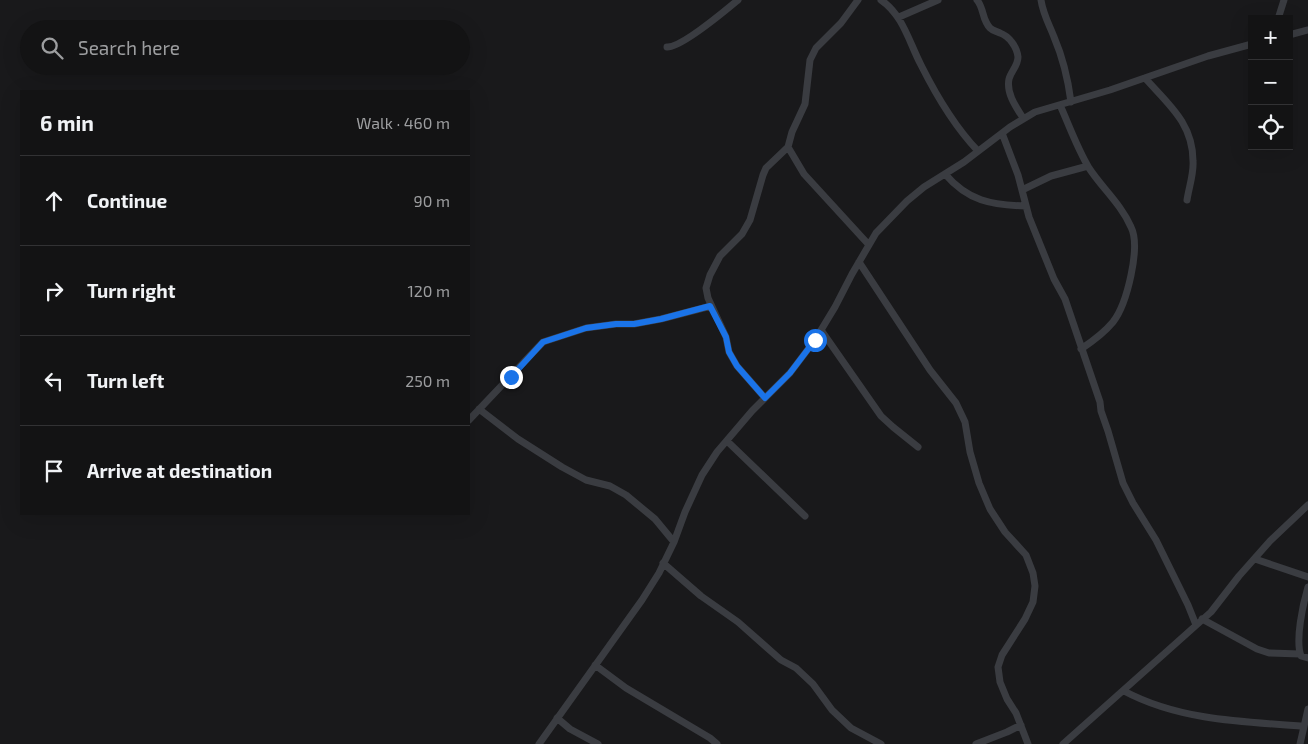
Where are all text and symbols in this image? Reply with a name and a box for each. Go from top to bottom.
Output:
map controls [1248,15,1293,150]
button: + [1248,15,1293,60]
search box [20,20,470,75]
icon: search [38,34,66,62]
text: Search here [78,36,180,59]
button: − [1248,60,1293,105]
button: locate [1248,105,1293,150]
text: 6 min [40,110,94,135]
text: Walk · 460 m [356,113,450,132]
icon: ahead [40,187,68,215]
text: Continue [87,189,167,212]
text: 90 m [414,191,450,210]
icon: right [40,277,68,305]
text: Turn right [87,279,175,302]
text: 120 m [407,281,450,300]
route start [804,329,827,352]
route end [500,366,523,389]
icon: left [40,367,68,395]
text: Turn left [87,369,164,392]
text: 250 m [405,371,450,390]
icon: arrive [40,457,68,485]
text: Arrive at destination [87,459,272,482]

